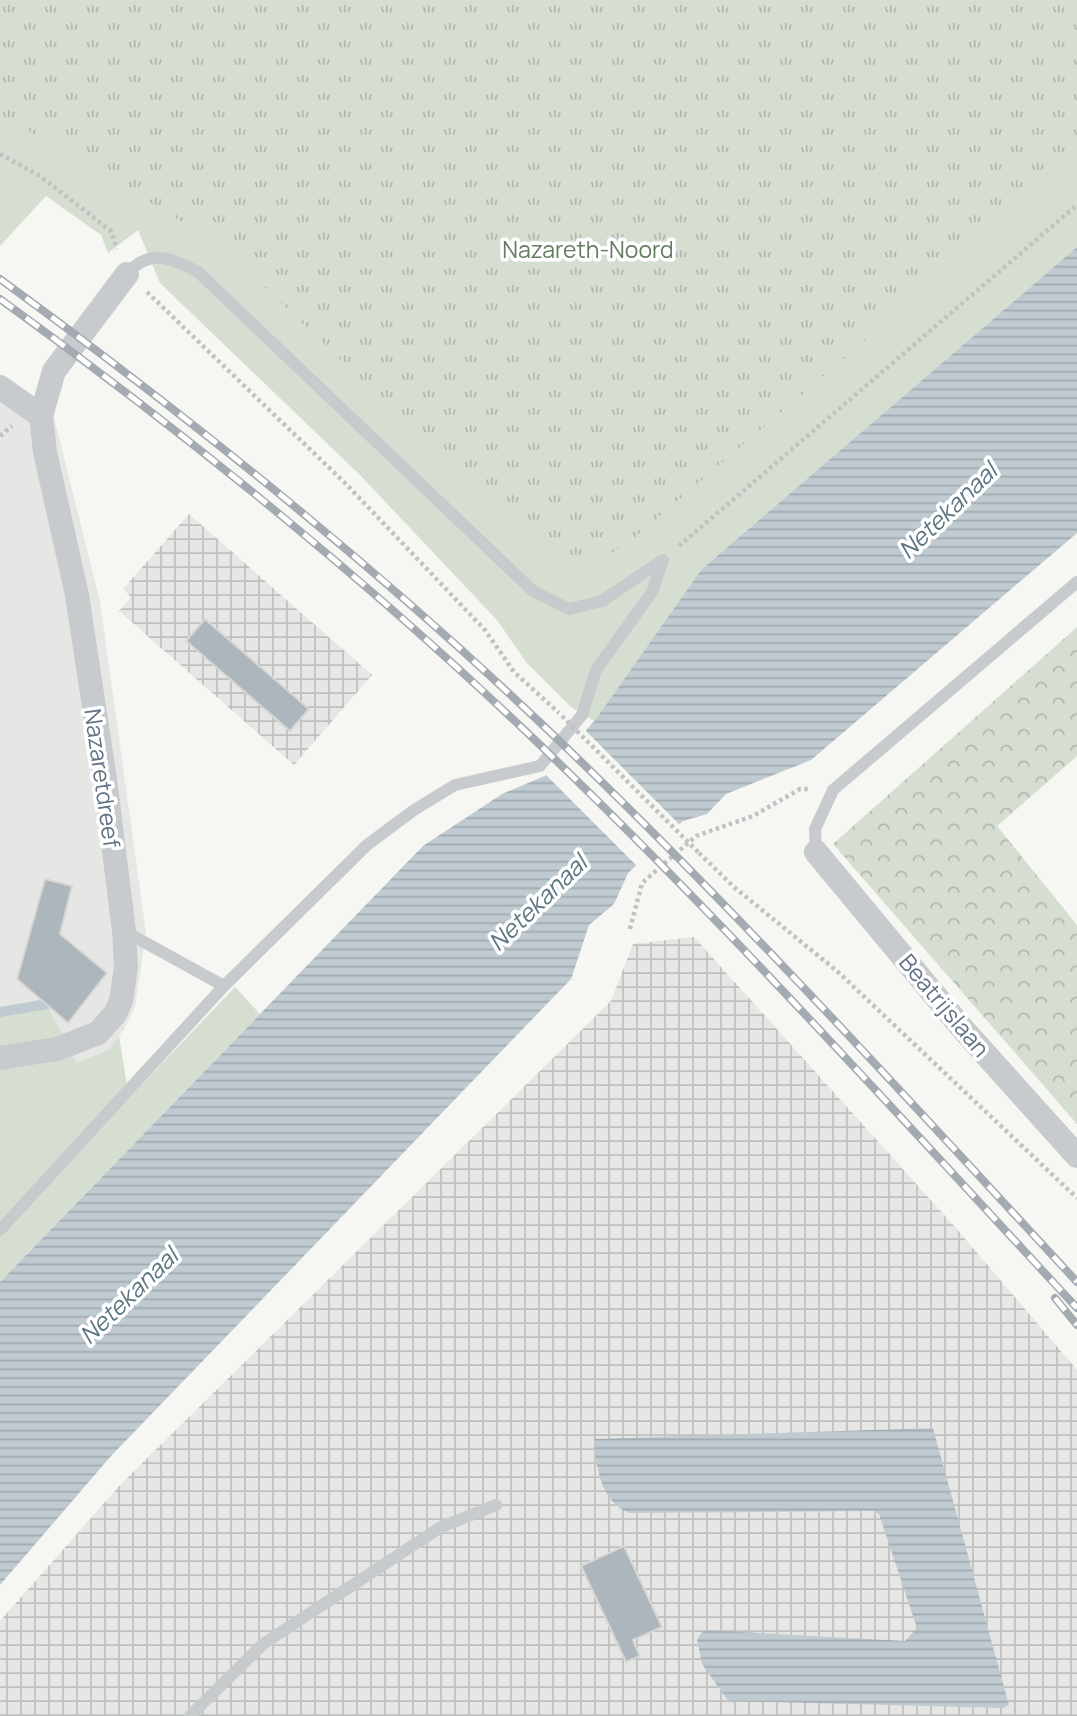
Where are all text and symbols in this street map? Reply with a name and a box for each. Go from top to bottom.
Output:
park label: Nazareth-Noord [502,233,674,265]
water label: Netekanaal [890,452,1006,565]
street label: Nazaretdreef [77,707,129,849]
water label: Netekanaal [480,844,596,957]
street label: Beatrijslaan [892,947,998,1063]
water label: Netekanaal [71,1237,187,1350]

